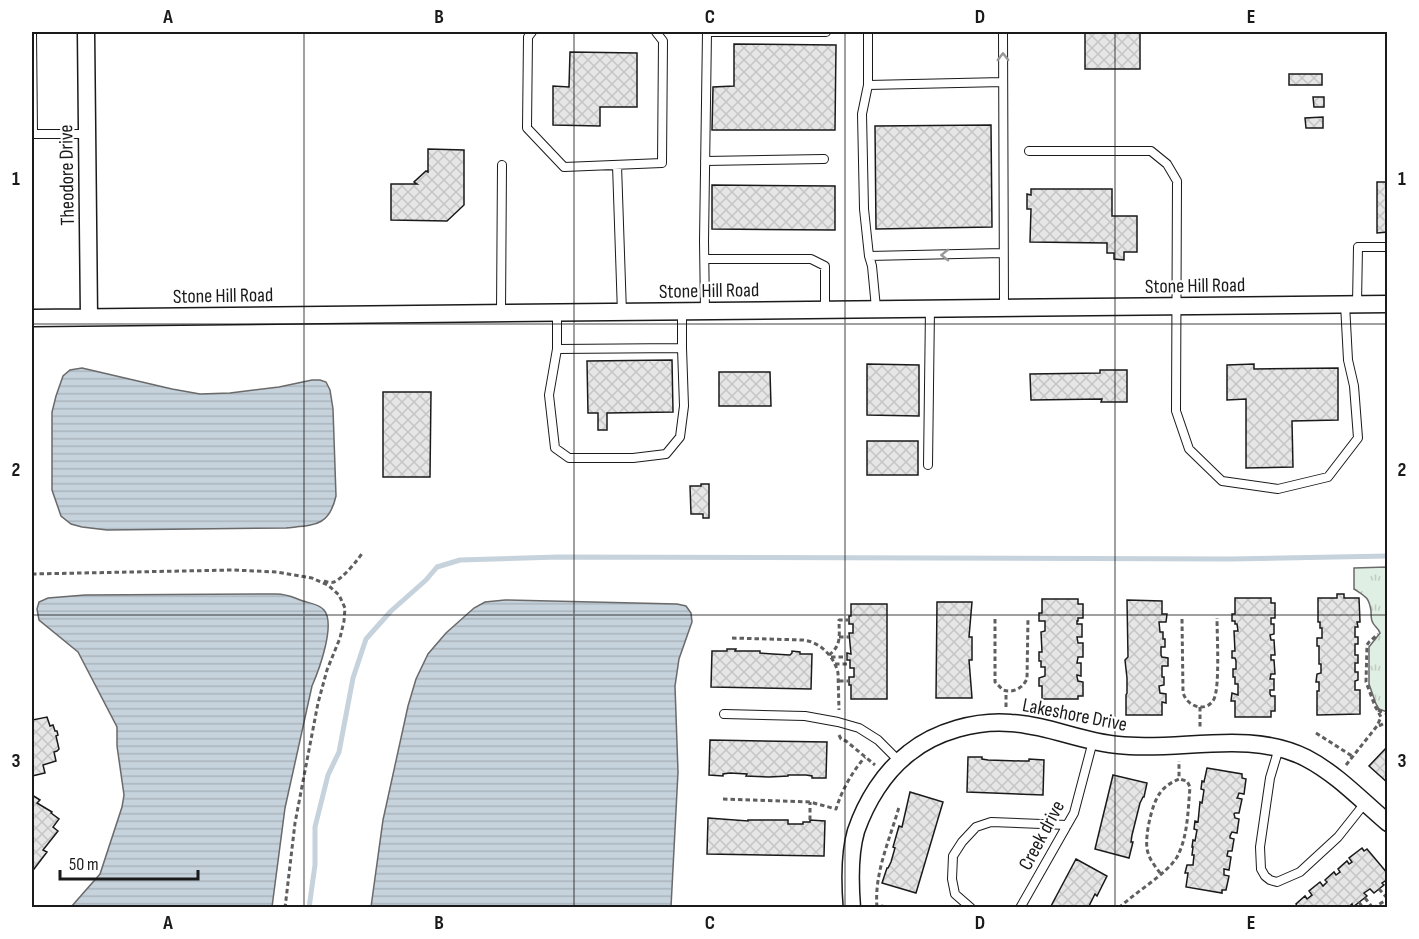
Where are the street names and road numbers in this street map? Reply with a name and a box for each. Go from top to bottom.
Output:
street label: Theodore Drive [54,124,80,226]
street label: Stone Hill Road [1145,273,1245,299]
street label: Stone Hill Road [659,278,759,304]
street label: Stone Hill Road [173,283,273,309]
street label: Lakeshore Drive [1020,693,1129,737]
street label: Creek drive [1014,797,1070,874]

